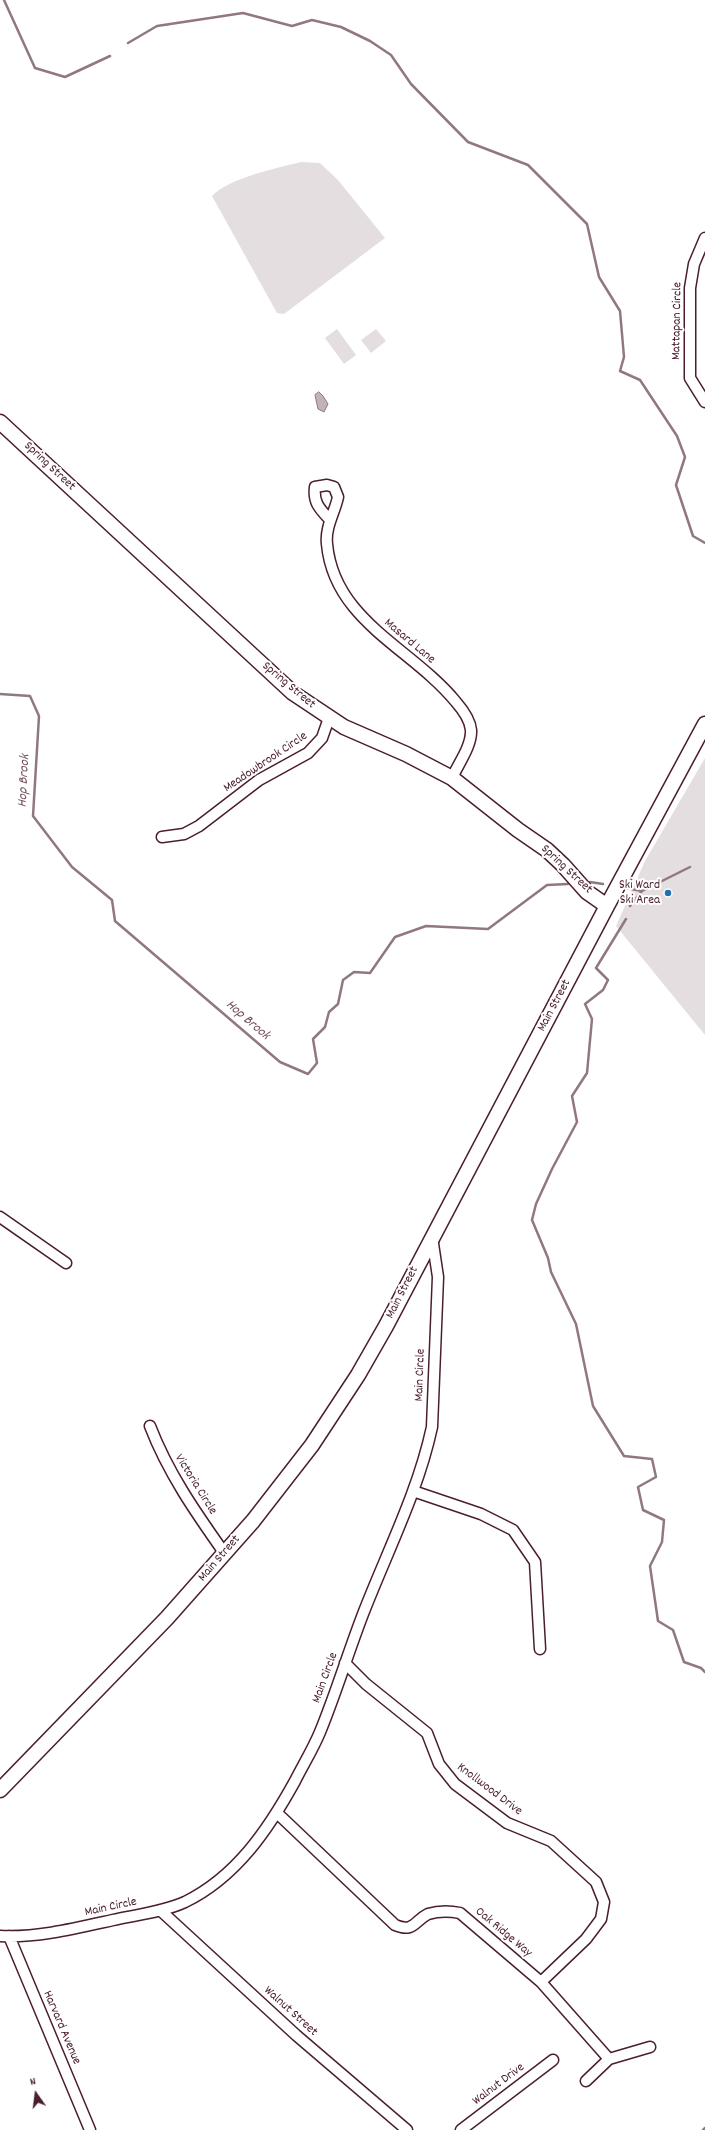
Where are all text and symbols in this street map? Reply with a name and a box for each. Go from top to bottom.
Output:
street label: Mattapan Circle [670,282,686,360]
street label: Spring Street [20,439,78,495]
street label: Masard Lane [380,616,438,668]
street label: Spring Street [258,659,318,713]
street label: Meadowbrook Circle [221,729,311,797]
water label: Hop Brook [15,754,35,808]
street label: Spring Street [537,842,595,898]
place label: Ski Ward Ski Area [619,878,660,909]
marker: Ski Ward Ski Area [663,888,673,898]
street label: Main Street [535,977,575,1035]
water label: Hop Brook [221,997,273,1045]
street label: Main Street [383,1264,423,1322]
street label: Main Circle [412,1348,430,1402]
street label: Victoria Circle [170,1452,220,1518]
street label: Main Street [196,1532,244,1586]
street label: Main Circle [310,1651,342,1705]
street label: Knollwood Drive [453,1760,525,1820]
street label: Main Circle [84,1895,138,1921]
street label: Oak Ridge Way [471,1905,535,1961]
street label: Walnut Street [260,1984,320,2040]
street label: Harvard Avenue [38,1989,84,2067]
street label: Walnut Drive [470,2060,528,2110]
north arrow [16,2074,56,2114]
text: N [29,2074,38,2091]

